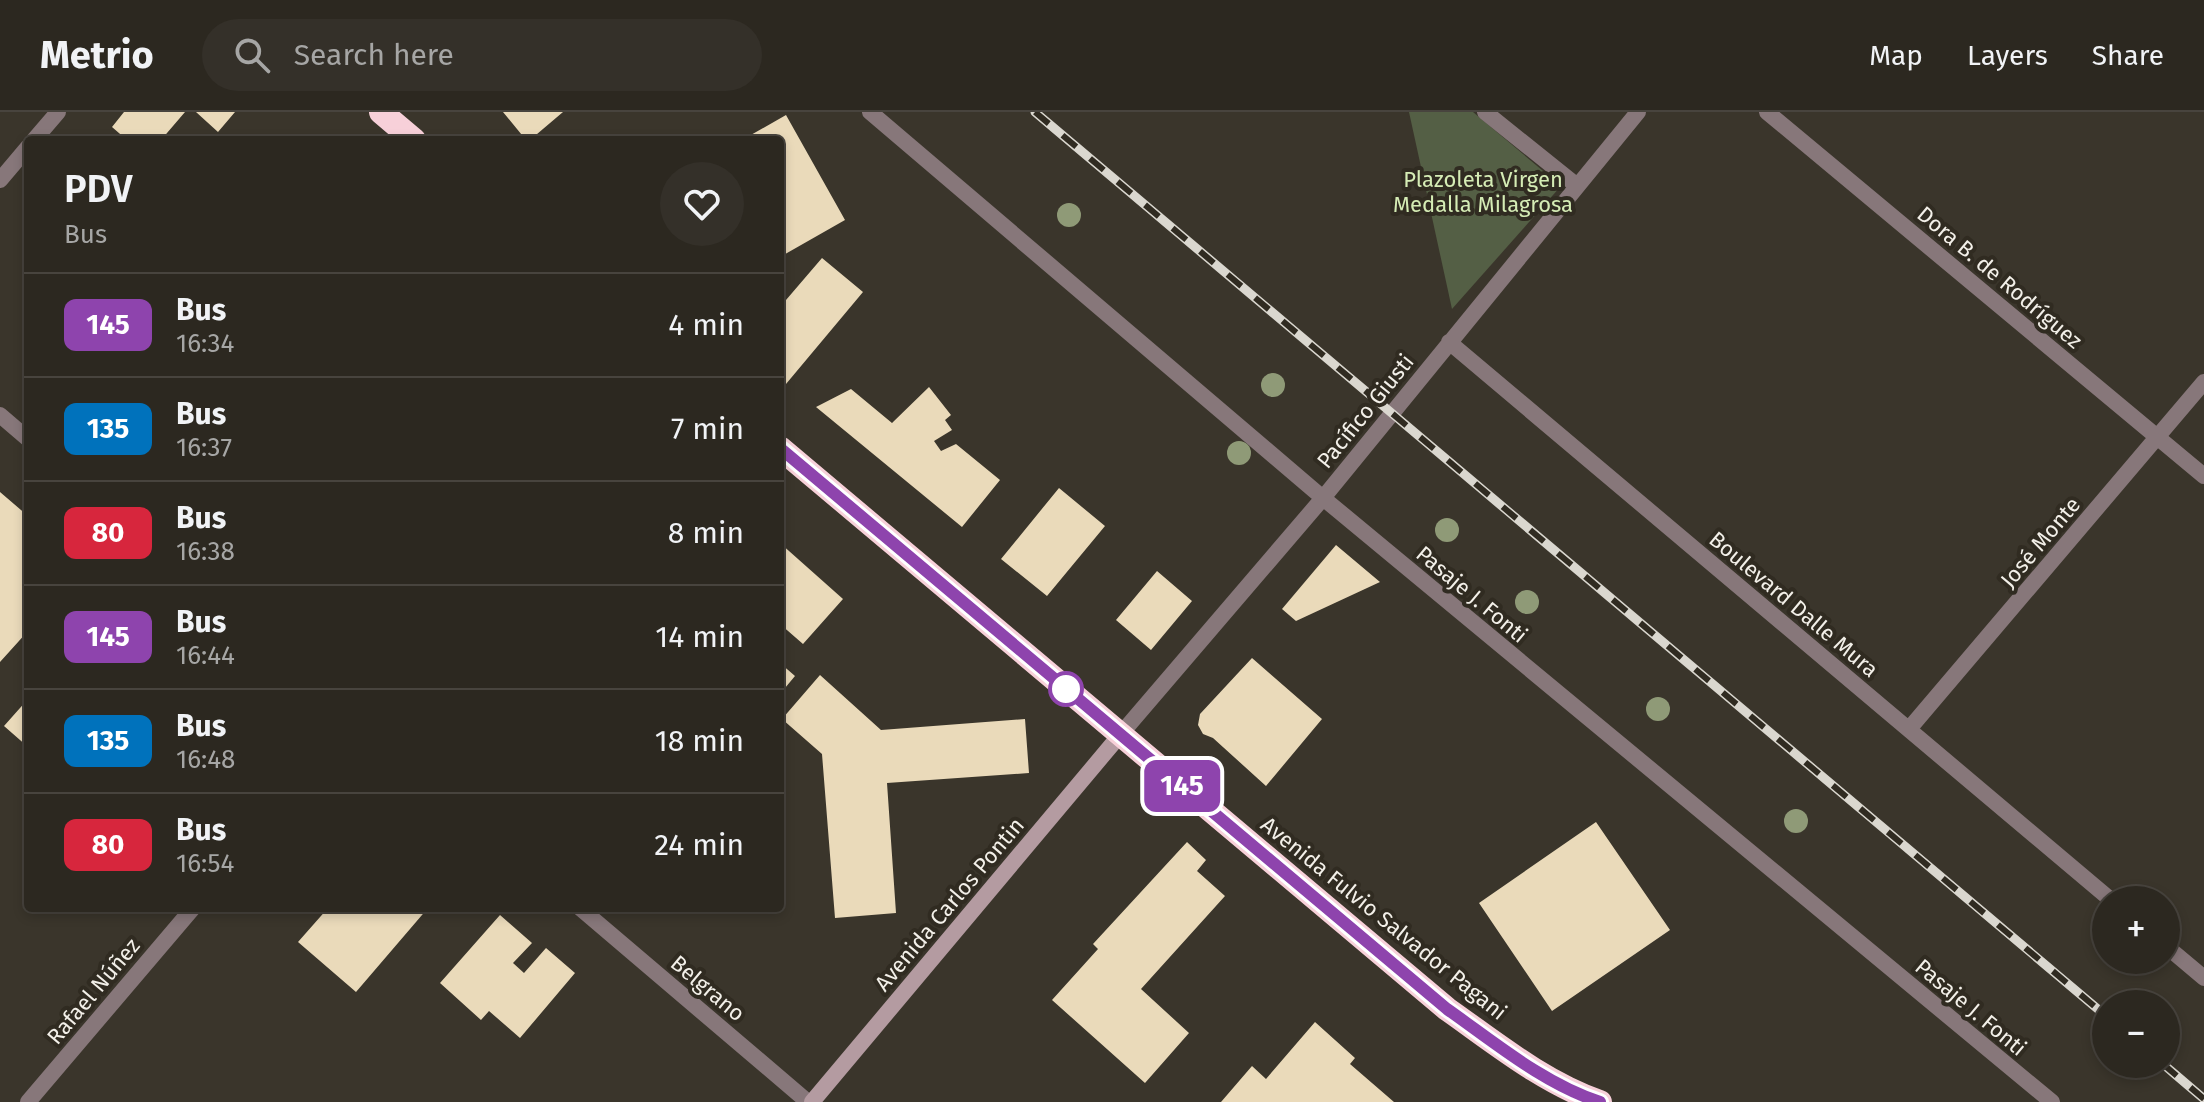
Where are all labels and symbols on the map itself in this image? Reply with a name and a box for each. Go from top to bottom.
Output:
park label: Plazoleta Virgen Medalla Milagrosa [1393,166,1573,218]
street label: Dora B. de Rodríguez [1912,200,2088,354]
street label: Pacífico Giusti [1311,349,1420,474]
street label: José Monte [1995,491,2086,593]
street label: Boulevard Dalle Mura [1704,526,1884,683]
street label: Pasaje J. Fonti [1411,540,1533,649]
unlabelled marker [1049,672,1083,706]
line badge: 145 [1136,760,1228,812]
street label: Avenida Fulvio Salvador Pagani [1255,811,1512,1026]
street label: Avenida Carlos Pontin [869,812,1030,997]
street label: Rafael Núñez [41,933,146,1050]
street label: Belgrano [665,950,750,1027]
street label: Pasaje J. Fonti [1910,953,2032,1062]

